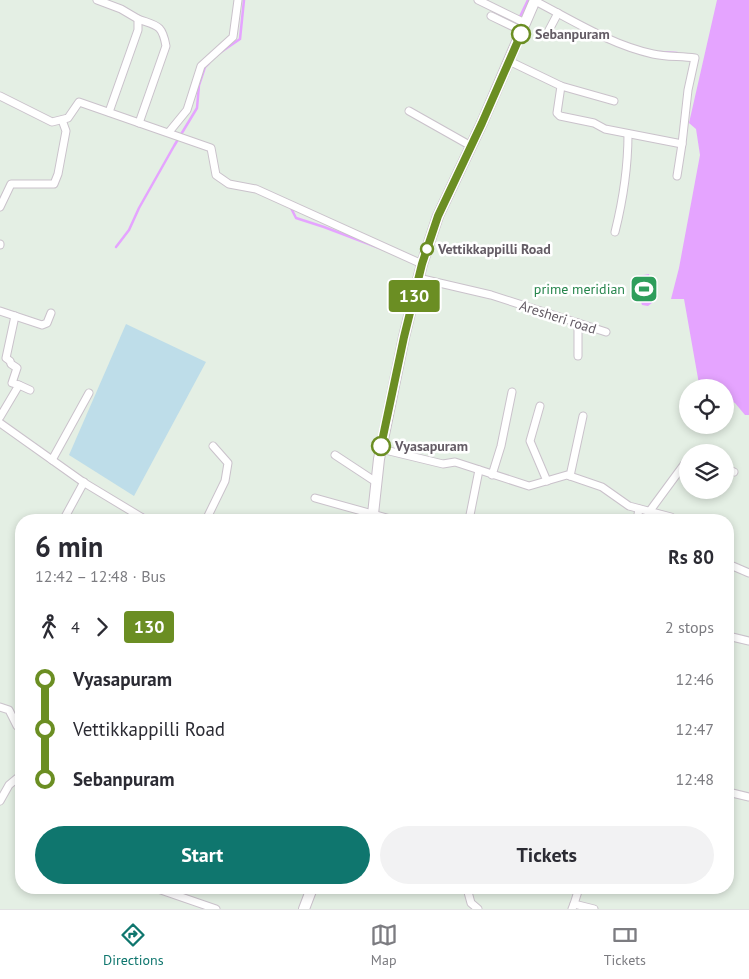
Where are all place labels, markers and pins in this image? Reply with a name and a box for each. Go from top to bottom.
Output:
marker: Sebanpuram [511,24,531,44]
place label: Sebanpuram [535,25,610,43]
place label: Vettikkappilli Road [437,240,551,258]
marker: Vettikkappilli Road [420,242,434,256]
sports icon: prime meridian [629,274,659,304]
place label: prime meridian [534,280,625,298]
marker: Vyasapuram [371,436,391,456]
place label: Vyasapuram [394,437,468,455]

